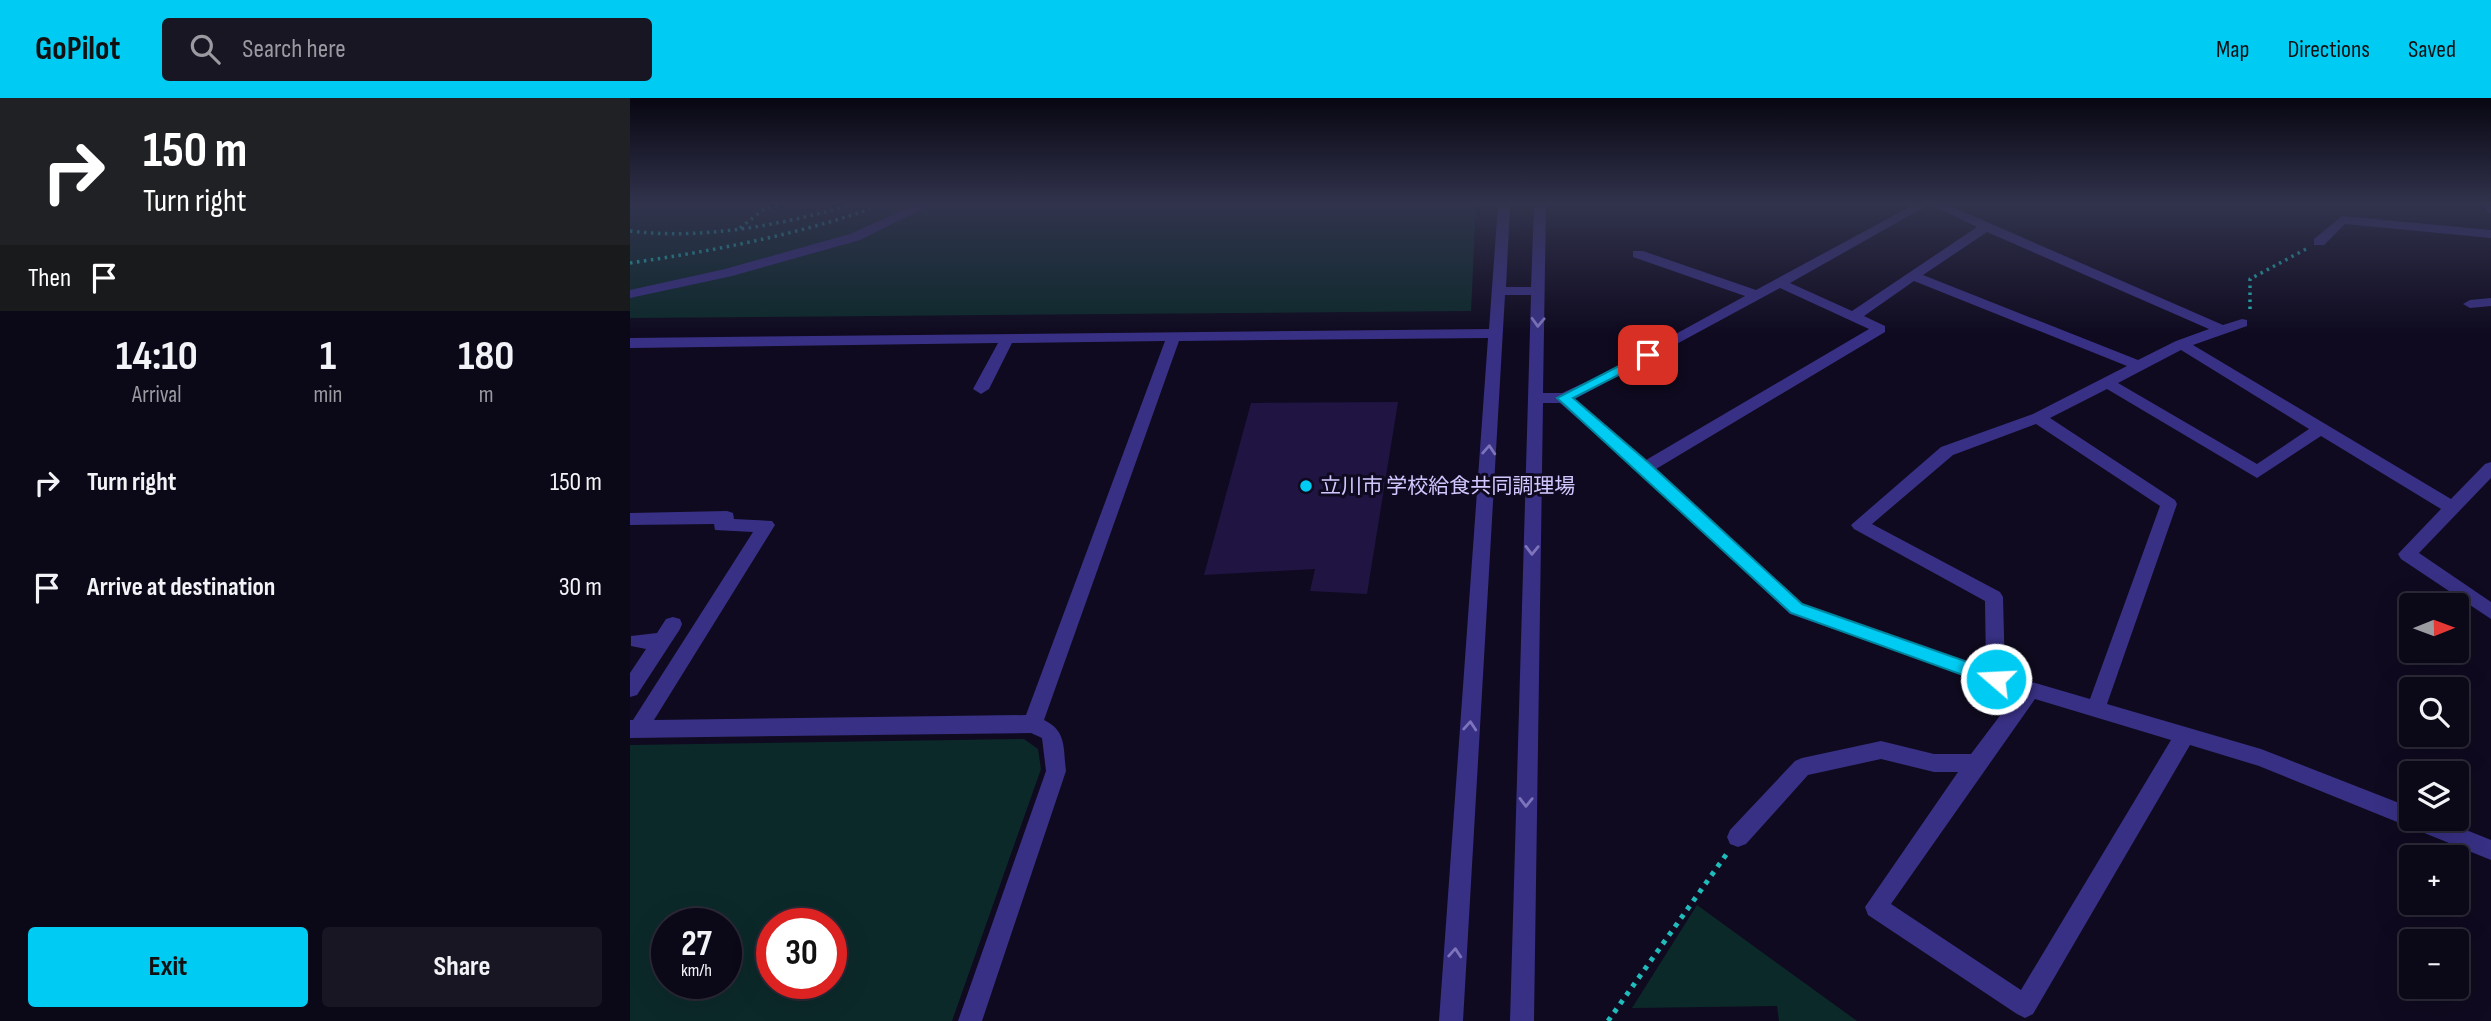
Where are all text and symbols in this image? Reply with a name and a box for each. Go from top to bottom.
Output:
search box [162,18,652,81]
text: GoPilot [35,29,120,69]
icon: search [186,30,224,68]
text: Search here [242,34,346,65]
text: Map [2216,35,2249,64]
text: Directions [2287,35,2370,64]
text: Saved [2408,35,2456,64]
text: 150 m [143,122,247,181]
icon: right [28,126,119,217]
text: Turn right [143,182,247,221]
icon: arrive [85,259,123,297]
text: Then [28,263,71,294]
one-way arrow [1530,317,1545,328]
pin [1618,325,1678,385]
text: 14:10 [116,331,198,382]
text: 1 [320,331,336,382]
text: 180 [458,331,514,382]
icon: arrive [1629,336,1667,374]
text: Arrival [132,381,181,409]
text: min [313,381,342,409]
text: m [479,381,494,409]
one-way arrow [1481,444,1496,455]
icon: right [28,464,66,502]
text: Turn right [87,467,176,498]
text: 150 m [550,467,602,498]
place label: 立川市 学校給食共同調理場 [1320,474,1575,499]
marker: 立川市 学校給食共同調理場 [1298,478,1314,494]
one-way arrow [1524,544,1539,555]
icon: arrive [28,569,66,607]
text: Arrive at destination [87,572,275,603]
text: 30 m [559,572,602,603]
north arrow [2399,593,2469,663]
map controls [2399,593,2469,999]
position arrow [1959,642,2033,716]
button: search [2399,677,2469,747]
one-way arrow [1463,720,1478,731]
button: layers [2399,761,2469,831]
one-way arrow [1519,796,1534,807]
button: + [2399,845,2469,915]
speed limit sign: 30 [756,908,847,999]
text: 27 [681,923,712,966]
button: Exit [28,927,308,1007]
button: Share [322,927,602,1007]
button: − [2399,929,2469,999]
one-way arrow [1447,947,1462,958]
text: km/h [681,960,712,981]

